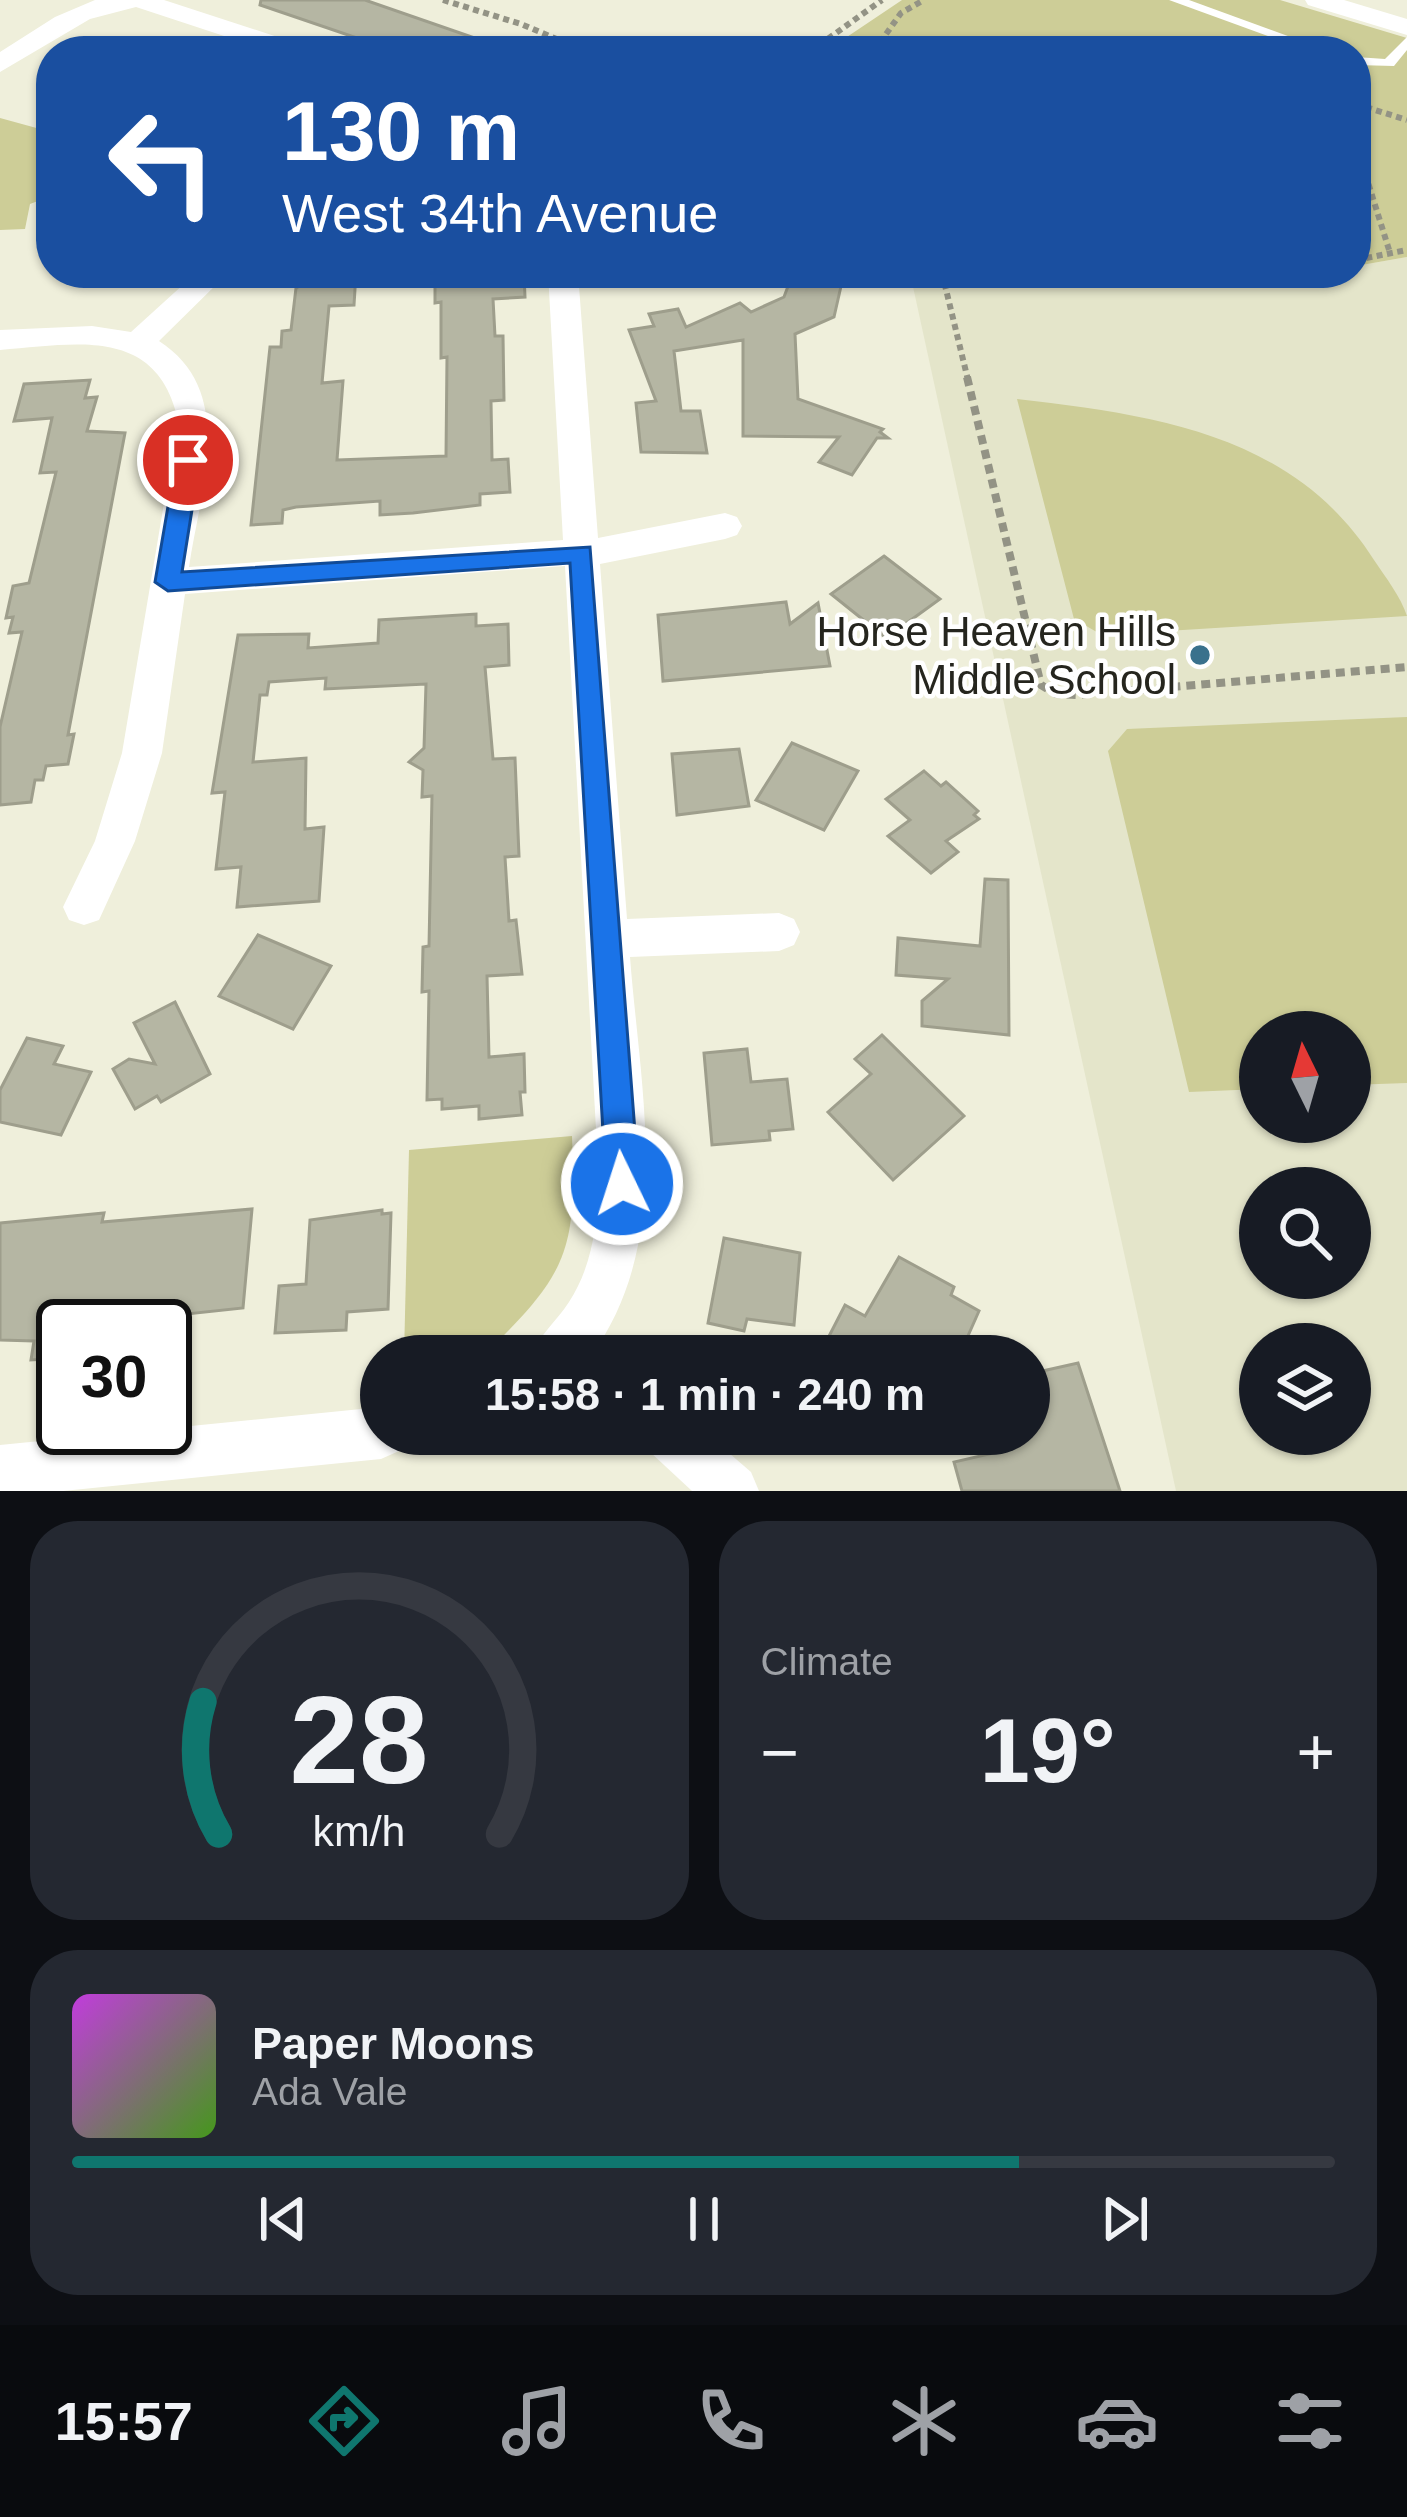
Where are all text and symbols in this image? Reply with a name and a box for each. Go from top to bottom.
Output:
icon: left [84,84,240,240]
text: 130 m [282,84,520,178]
text: West 34th Avenue [282,183,718,243]
pin [137,409,239,511]
icon: arrive [155,427,221,493]
place label: Horse Heaven Hills Middle School [817,608,1176,703]
marker: Horse Heaven Hills Middle School [1187,642,1213,668]
north arrow [1239,1011,1371,1143]
map controls [1239,1011,1371,1455]
position arrow [559,1121,685,1247]
button: search [1239,1167,1371,1299]
speed limit sign: 30 [36,1299,192,1455]
button: layers [1239,1323,1371,1455]
text: 15:58 · 1 min · 240 m [485,1369,925,1420]
text: Climate [761,1640,893,1683]
text: 28 [290,1670,429,1809]
text: 19° [980,1701,1116,1801]
text: − [761,1715,799,1789]
text: + [1296,1715,1335,1789]
text: km/h [313,1806,406,1854]
text: Paper Moons [252,2018,535,2069]
text: Ada Vale [252,2070,407,2113]
icon: previous [250,2186,316,2252]
icon: pause [671,2186,737,2252]
icon: next [1092,2186,1158,2252]
icon: directions [302,2379,386,2463]
icon: music [495,2379,579,2463]
icon: phone [689,2379,773,2463]
icon: climate [882,2379,966,2463]
icon: car [1075,2379,1159,2463]
icon: filters [1268,2379,1352,2463]
text: 15:57 [55,2391,193,2451]

